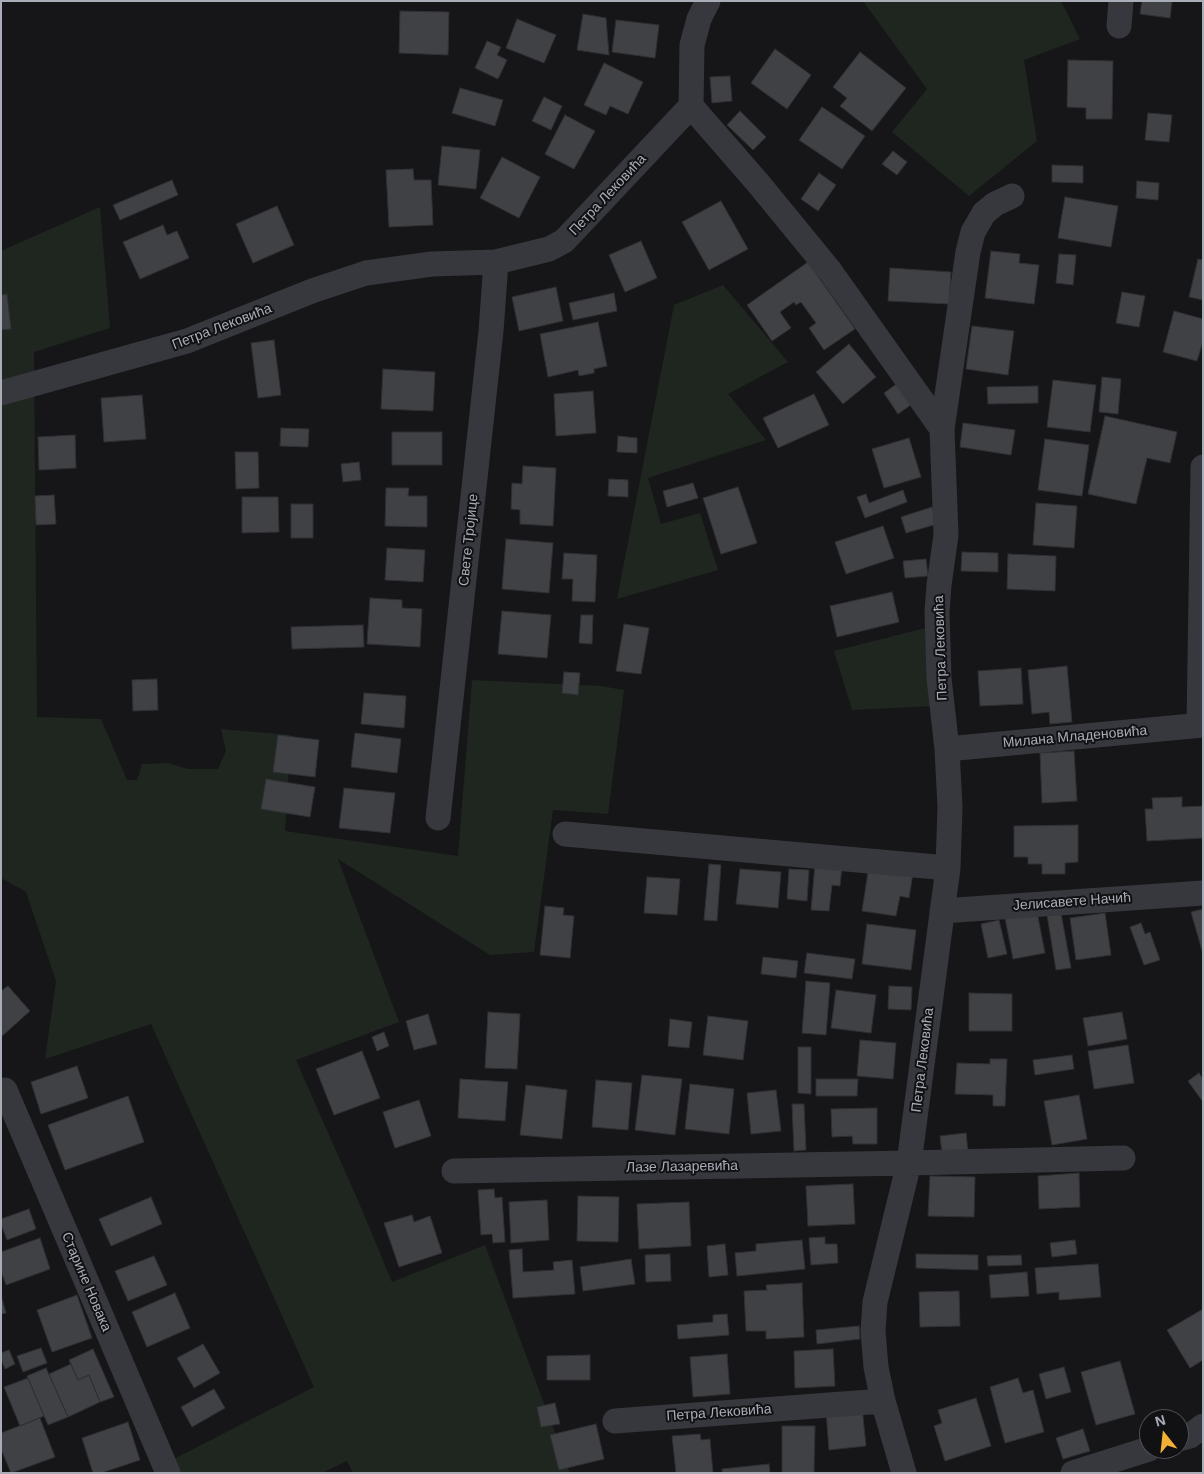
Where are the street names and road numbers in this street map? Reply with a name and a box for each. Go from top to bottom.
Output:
street label: Петра Лековића [566,151,650,239]
street label: Петра Лековића [170,300,274,354]
street label: Свете Тројице [456,493,482,587]
street label: Петра Лековића [931,595,951,701]
street label: Милана Младеновића [1002,722,1148,752]
street label: Јелисавете Начић [1012,890,1132,914]
street label: Петра Лековића [908,1007,938,1113]
street label: Лазе Лазаревића [626,1158,738,1176]
street label: Старине Новака [57,1230,115,1334]
street label: Петра Лековића [666,1401,772,1425]

